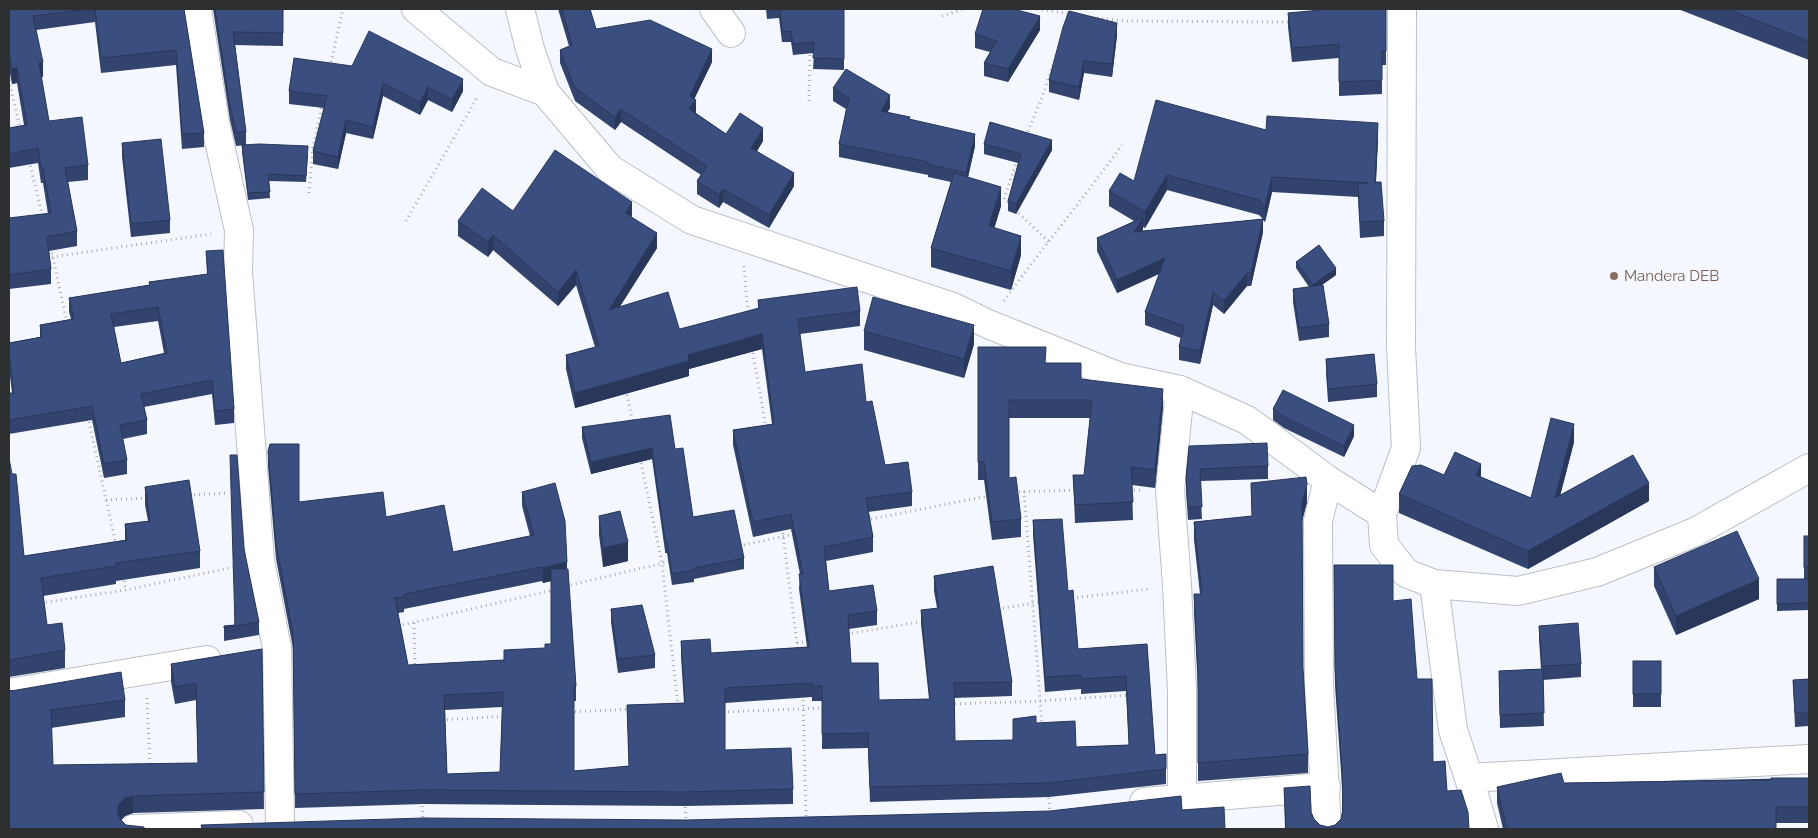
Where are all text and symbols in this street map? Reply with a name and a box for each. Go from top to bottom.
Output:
place label: Mandera DEB [1624,267,1719,285]
marker: Mandera DEB [1608,270,1620,282]

